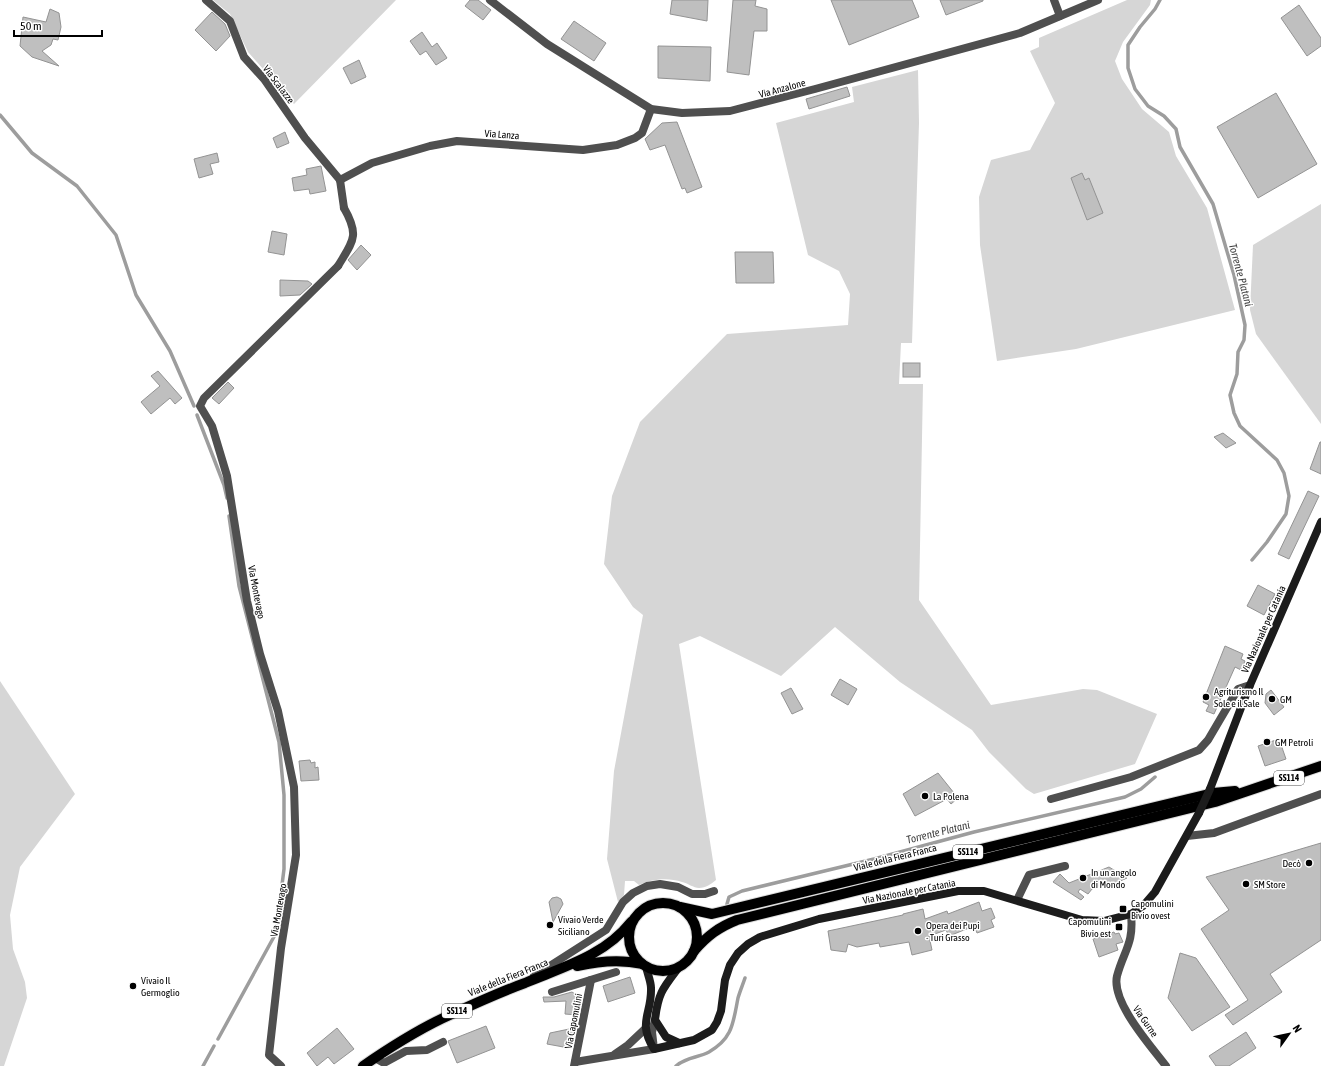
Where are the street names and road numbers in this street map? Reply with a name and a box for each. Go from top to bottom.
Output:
street label: Via Scalazze [261,63,297,106]
street label: Via Anzalone [758,77,807,100]
street label: Via Lanza [484,128,520,141]
street label: Via Montevago [246,564,267,620]
street label: Via Nazionale per Catania [1239,584,1288,675]
road number: SS114 [1274,771,1304,785]
street label: Viale della Fiera Franca [853,842,938,873]
road number: SS114 [953,845,983,859]
street label: Via Nazionale per Catania [862,877,957,906]
street label: Via Montevago [268,882,289,938]
street label: Viale della Fiera Franca [467,956,550,998]
street label: Via Capomulini [563,993,584,1050]
road number: SS114 [442,1004,472,1018]
street label: Via Gurne [1131,1004,1161,1039]

